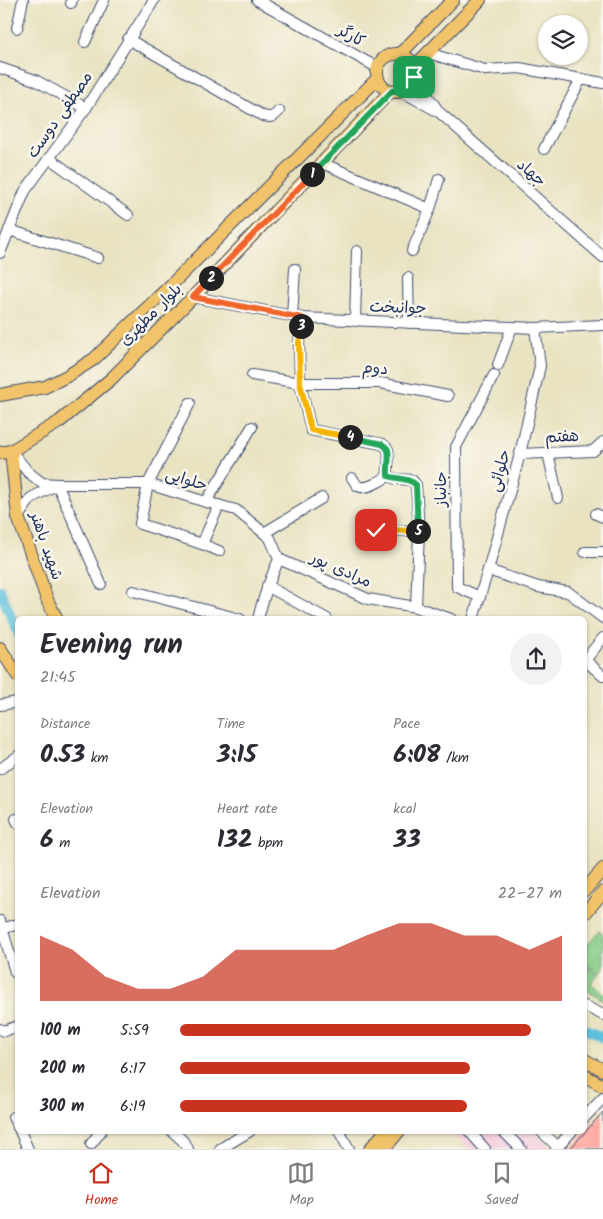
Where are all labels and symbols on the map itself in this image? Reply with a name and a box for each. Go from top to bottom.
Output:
street label: کارگر [331,17,370,54]
pin [393,56,435,98]
street label: مصطفی دوست [21,66,99,164]
street label: جهاد [510,153,552,193]
pin: 1 [300,162,324,186]
pin: 2 [198,266,224,290]
street label: بلوار مطهری [114,278,188,352]
street label: جوانبخت [369,295,427,321]
pin: 3 [288,314,314,338]
street label: دوم [361,356,389,382]
pin: 4 [338,424,362,450]
street label: هفتم [544,424,580,450]
street label: حلوائی [482,447,518,495]
street label: حلوایی [162,462,210,498]
street label: جانباز [429,471,454,509]
street label: شهید باهنر [22,506,69,584]
pin [355,509,397,551]
pin: 5 [406,518,430,544]
street label: مرادی پور [305,545,376,595]

